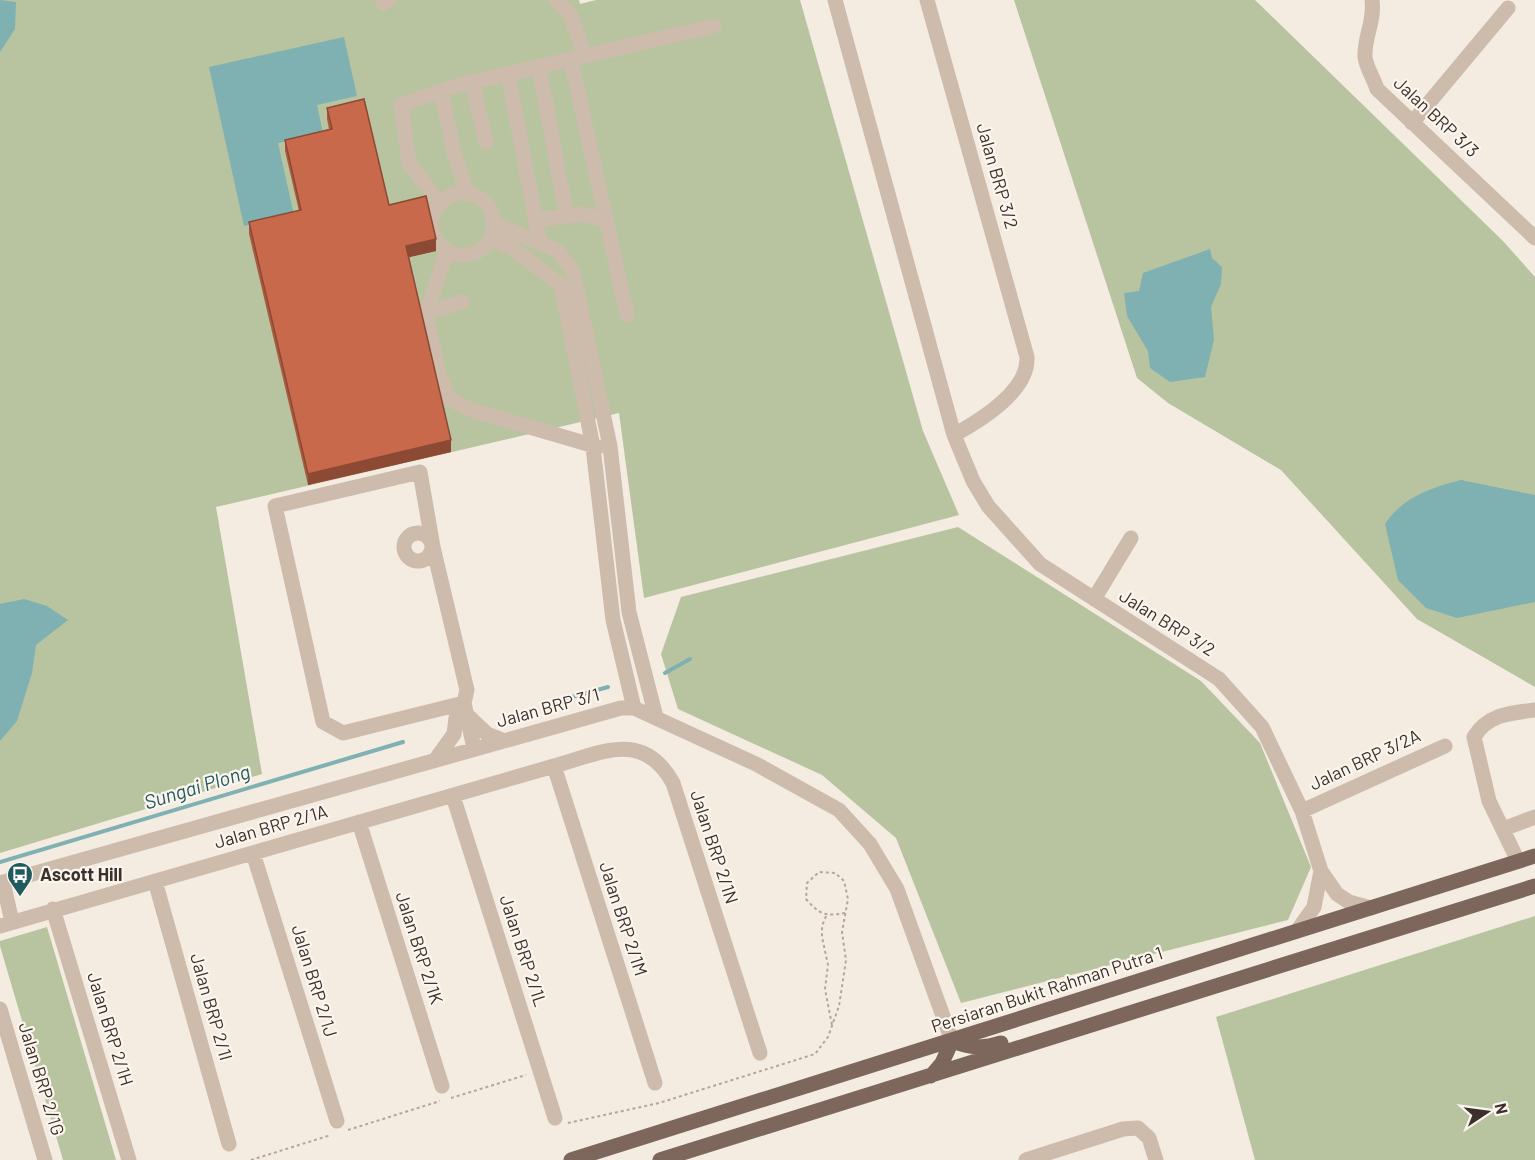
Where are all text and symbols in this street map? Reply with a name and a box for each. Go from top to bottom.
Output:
street label: Jalan BRP 3/3 [1389,71,1484,161]
street label: Jalan BRP 3/2 [972,120,1024,231]
street label: Jalan BRP 3/2 [1116,584,1220,660]
street label: Jalan BRP 3/1 [494,683,602,731]
street label: Jalan BRP 3/2A [1306,724,1424,794]
water label: Sungai Plong [141,759,253,814]
street label: Jalan BRP 2/1N [686,787,744,906]
street label: Jalan BRP 2/1A [212,799,330,853]
street label: Jalan BRP 2/1M [595,859,653,979]
bus stop icon: Ascott Hill [5,860,35,898]
place label: Ascott Hill [40,863,122,885]
street label: Jalan BRP 2/1K [391,889,448,1007]
street label: Jalan BRP 2/1L [496,892,552,1009]
street label: Jalan BRP 2/1J [287,922,342,1040]
street label: Persiaran Bukit Rahman Putra 1 [928,941,1165,1037]
street label: Jalan BRP 2/1I [186,951,238,1063]
street label: Jalan BRP 2/1H [83,969,139,1088]
street label: Jalan BRP 2/1G [14,1020,70,1138]
north arrow [1457,1082,1517,1142]
text: N [1492,1101,1513,1116]

